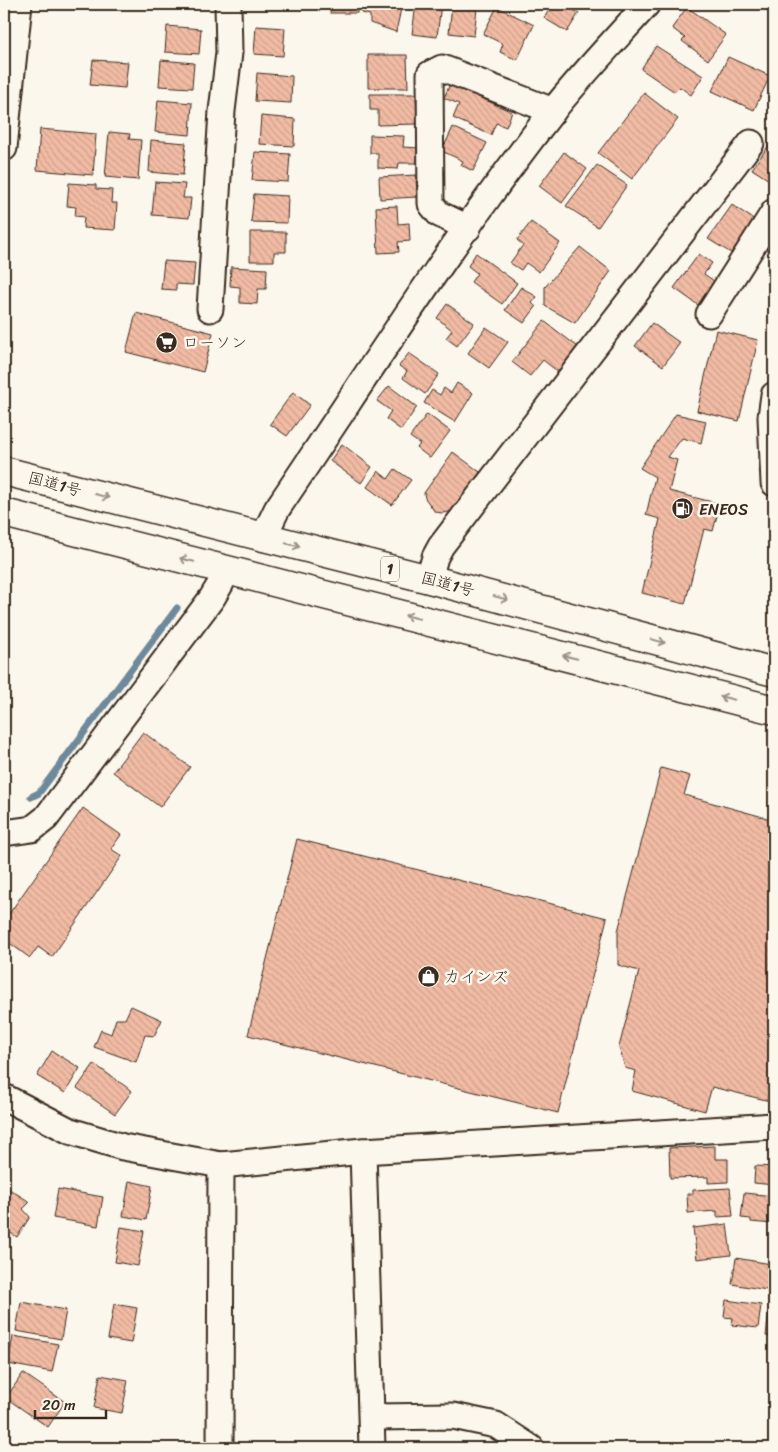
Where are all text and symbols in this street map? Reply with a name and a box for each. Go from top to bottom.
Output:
place label: ローソン [183,328,247,357]
supermarket icon: ローソン [155,330,179,354]
street label: 国道1号 [25,463,85,505]
one-way arrow [93,492,109,501]
place label: ENEOS [699,495,748,524]
fuel station icon: ENEOS [671,497,695,521]
one-way arrow [284,541,300,551]
one-way arrow [179,555,195,564]
road number: 1 [381,556,399,582]
street label: 国道1号 [418,563,478,605]
one-way arrow [493,594,509,604]
one-way arrow [405,612,421,621]
one-way arrow [650,637,666,646]
one-way arrow [562,652,578,662]
one-way arrow [720,693,736,702]
place label: カインズ [444,962,508,991]
shop icon: カインズ [416,964,440,988]
scale bar [35,1387,106,1419]
text: 20 m [42,1392,76,1418]

